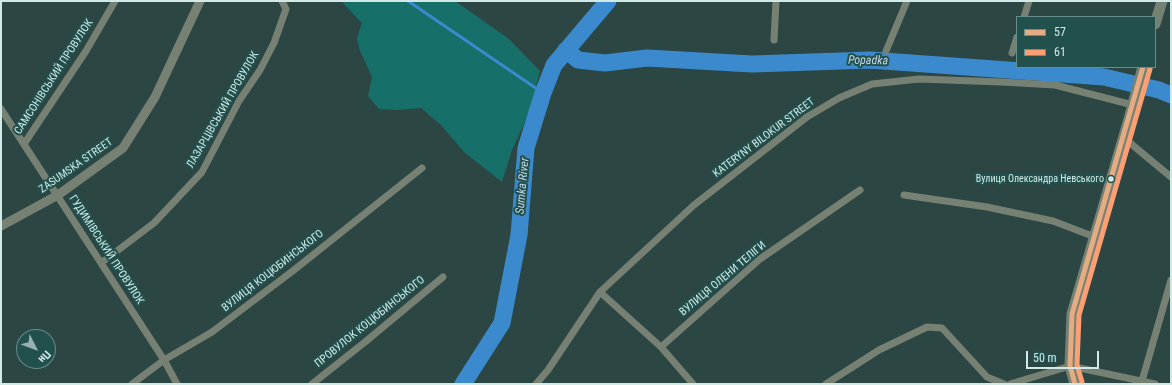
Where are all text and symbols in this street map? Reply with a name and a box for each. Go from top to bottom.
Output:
legend [1016,16,1156,68]
street label: САМСОНІВСЬКИЙ ПРОВУЛОК [12,17,96,137]
text: 57 [1054,25,1066,39]
text: 61 [1054,45,1066,59]
street label: ЛАЗАРЦІВСЬКИЙ ПРОВУЛОК [184,49,262,171]
water label: Popadka [848,53,888,69]
street label: KATERYNY BILOKUR STREET [711,95,817,181]
street label: ZASUMSKA STREET [37,136,115,196]
water label: Sumka River [513,157,533,215]
place label: Вулиця Олександра Невського [976,173,1104,185]
marker: Вулиця Олександра Невського [1106,174,1116,184]
street label: ГУДИМІВСЬКИЙ ПРОВУЛОК [66,193,146,307]
street label: ВУЛИЦЯ КОЦЮБИНСЬКОГО [220,227,326,315]
street label: ВУЛИЦЯ ОЛЕНИ ТЕЛІГИ [677,239,769,319]
street label: ПРОВУЛОК КОЦЮБИНСЬКОГО [312,274,428,370]
north arrow [16,329,56,369]
scale bar [1028,343,1101,369]
text: Пн [36,348,53,366]
text: 50 m [1033,351,1057,365]

